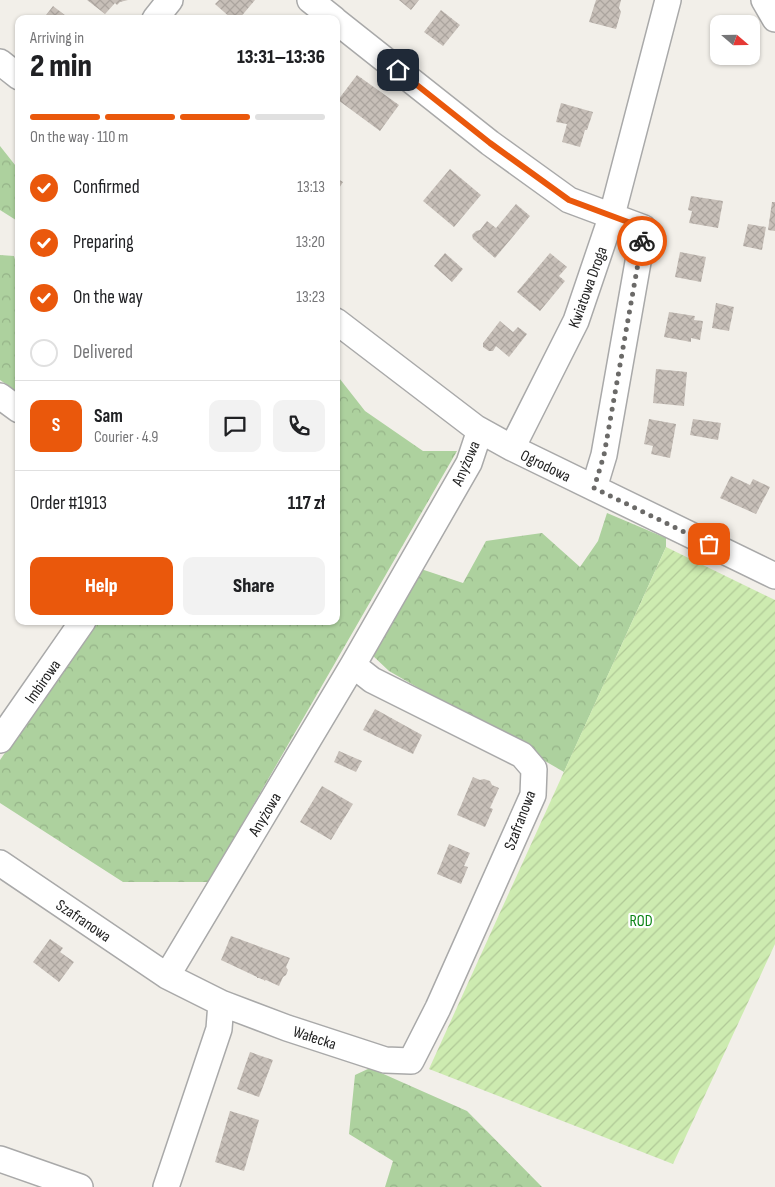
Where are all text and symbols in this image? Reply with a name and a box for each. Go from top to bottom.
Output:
north arrow [710,15,760,65]
map controls [710,15,760,65]
text: Arriving in [30,29,84,48]
text: 13:31–13:36 [237,46,325,69]
text: 2 min [30,47,92,86]
pin [377,49,419,91]
icon: home [384,56,412,84]
text: On the way · 110 m [30,128,128,147]
icon: check [30,174,58,202]
text: Confirmed [73,176,140,199]
text: 13:13 [297,178,325,197]
courier [617,216,667,266]
icon: bike [628,227,656,255]
icon: check [30,229,58,257]
text: Preparing [73,231,134,254]
text: 13:20 [296,233,325,252]
street label: Kwiatowa Droga [565,244,612,331]
icon: check [30,284,58,312]
text: On the way [73,286,143,309]
text: 13:23 [296,288,325,307]
text: Delivered [73,341,133,364]
button: chat [209,400,261,452]
button: phone [273,400,325,452]
text: Sam [94,405,123,428]
text: S [52,414,60,437]
text: Courier · 4.9 [94,428,158,447]
street label: Anyżowa [448,438,485,490]
street label: Ogrodowa [517,446,574,487]
text: Order #1913 [30,492,107,515]
text: 117 zł [288,492,325,515]
pin [688,523,730,565]
icon: bag [695,530,723,558]
button: Help [30,557,173,615]
button: Share [183,557,325,615]
street label: Imbirowa [21,656,65,707]
street label: Szafranowa [500,788,540,853]
street label: Anyżowa [244,790,286,841]
street label: Szafranowa [52,896,114,947]
park label: ROD [629,912,653,931]
street label: Wałecka [291,1023,339,1054]

